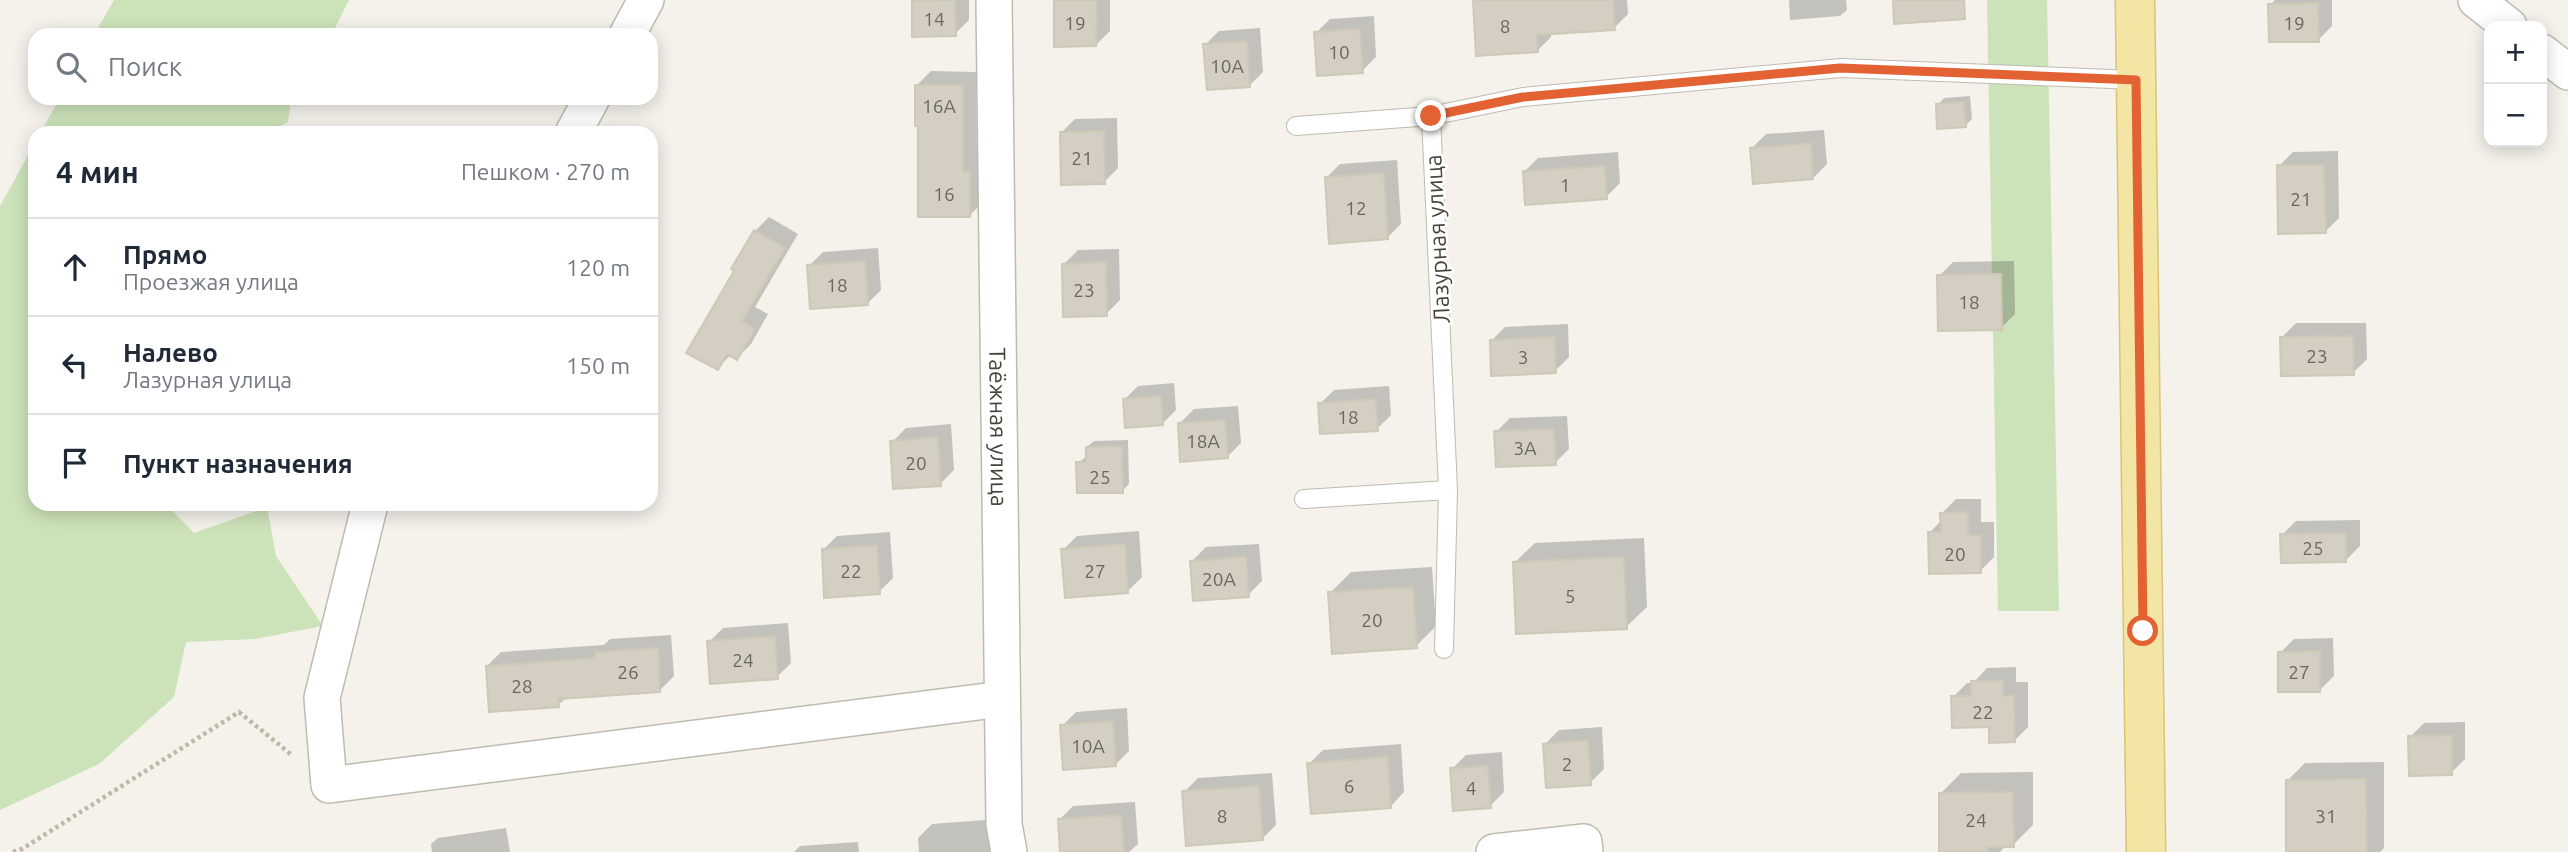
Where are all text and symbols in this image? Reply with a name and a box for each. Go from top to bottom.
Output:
house number: 14 [923,8,945,30]
house number: 19 [1064,12,1086,34]
house number: 19 [2283,12,2305,34]
house number: 8 [1500,15,1510,37]
map controls [2484,21,2547,147]
button: + [2484,21,2547,84]
search box [28,28,658,105]
house number: 10 [1328,41,1350,63]
icon: search [52,48,90,86]
text: Поиск [108,52,182,81]
house number: 10А [1210,55,1245,77]
button: − [2484,84,2547,147]
house number: 16А [922,95,957,117]
route end [1415,100,1446,131]
house number: 21 [1071,147,1093,169]
street label: Лазурная улица [1420,154,1454,324]
text: 4 мин [56,155,139,189]
text: Пешком · 270 m [461,159,630,184]
house number: 1 [1560,174,1570,196]
house number: 16 [933,183,955,205]
house number: 21 [2290,188,2312,210]
house number: 12 [1345,197,1367,219]
text: Прямо [123,240,207,269]
icon: ahead [56,248,94,286]
text: 120 m [566,255,630,280]
text: Проезжая улица [123,269,299,294]
house number: 18 [826,274,848,296]
house number: 23 [1073,279,1095,301]
house number: 18 [1958,291,1980,313]
text: Налево [123,338,218,367]
house number: 23 [2306,345,2328,367]
icon: left [56,346,94,384]
house number: 3 [1518,346,1528,368]
street label: Таёжная улица [986,347,1013,507]
text: 150 m [566,353,630,378]
text: Лазурная улица [123,367,292,392]
house number: 18 [1337,406,1359,428]
house number: 18А [1186,430,1221,452]
house number: 3А [1513,437,1537,459]
icon: arrive [56,444,94,482]
text: Пункт назначения [123,449,353,478]
house number: 20 [905,452,927,474]
house number: 25 [1089,466,1111,488]
house number: 25 [2302,537,2324,559]
house number: 20 [1944,543,1966,565]
house number: 22 [840,560,862,582]
house number: 27 [1084,560,1106,582]
house number: 20А [1202,568,1237,590]
house number: 5 [1565,585,1575,607]
house number: 20 [1361,609,1383,631]
route start [2127,615,2158,646]
house number: 24 [732,649,754,671]
house number: 26 [617,661,639,683]
house number: 27 [2288,661,2310,683]
house number: 28 [511,675,533,697]
house number: 22 [1972,701,1994,723]
house number: 10А [1071,735,1106,757]
house number: 2 [1562,753,1572,775]
house number: 6 [1344,775,1354,797]
house number: 4 [1466,777,1476,799]
house number: 8 [1217,805,1227,827]
house number: 31 [2315,805,2337,827]
house number: 24 [1965,809,1987,831]

